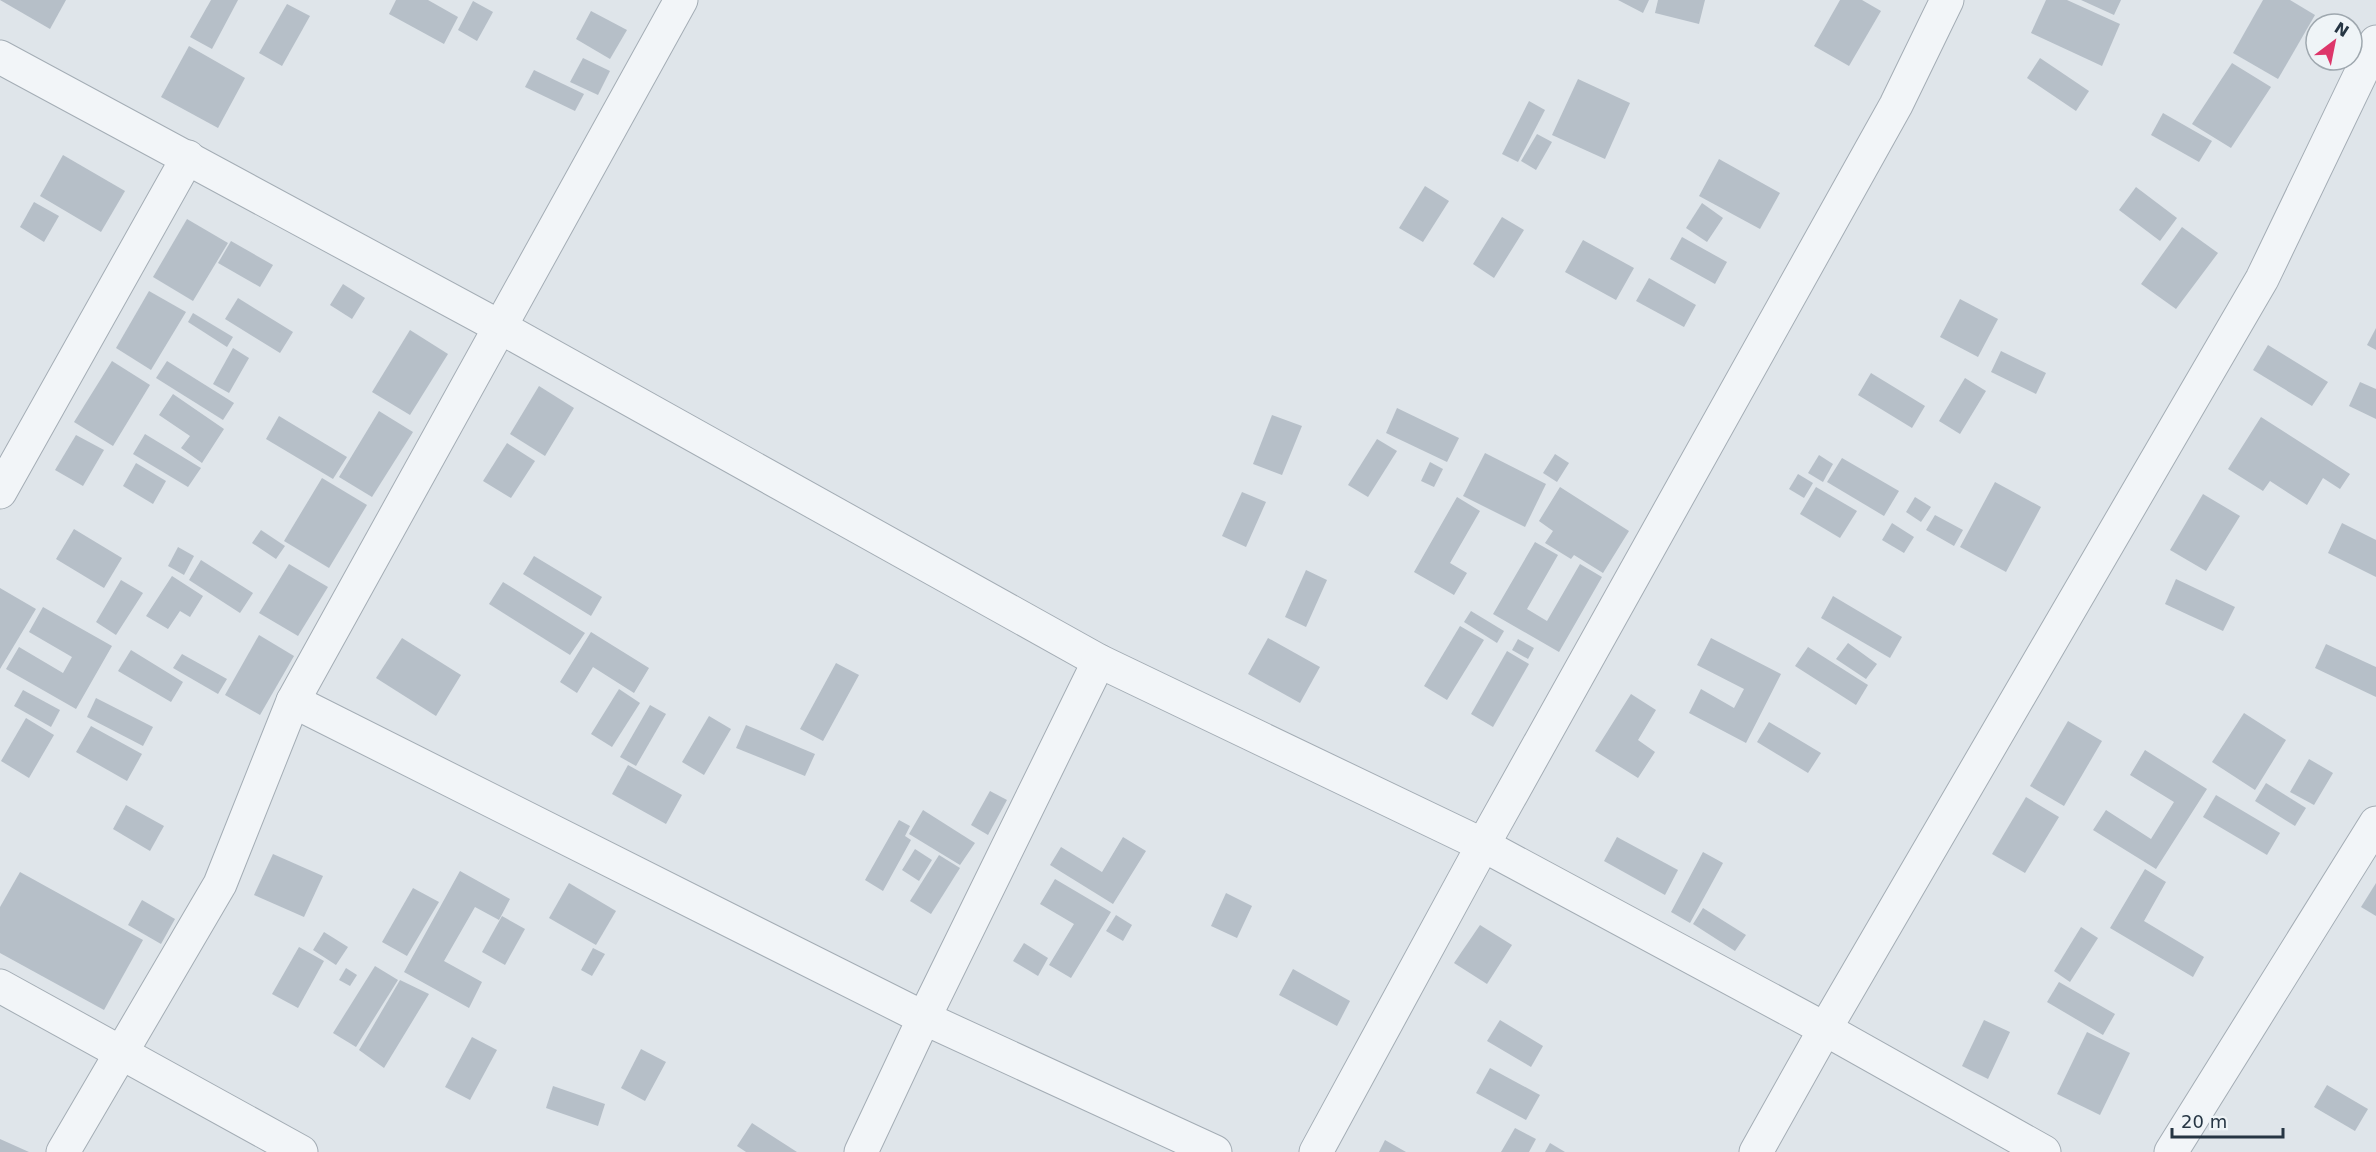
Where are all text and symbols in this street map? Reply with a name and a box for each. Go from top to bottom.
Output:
north arrow [2304,12,2364,72]
text: N [2331,18,2352,41]
scale bar [2172,1101,2283,1139]
text: 20 m [2181,1111,2227,1132]

